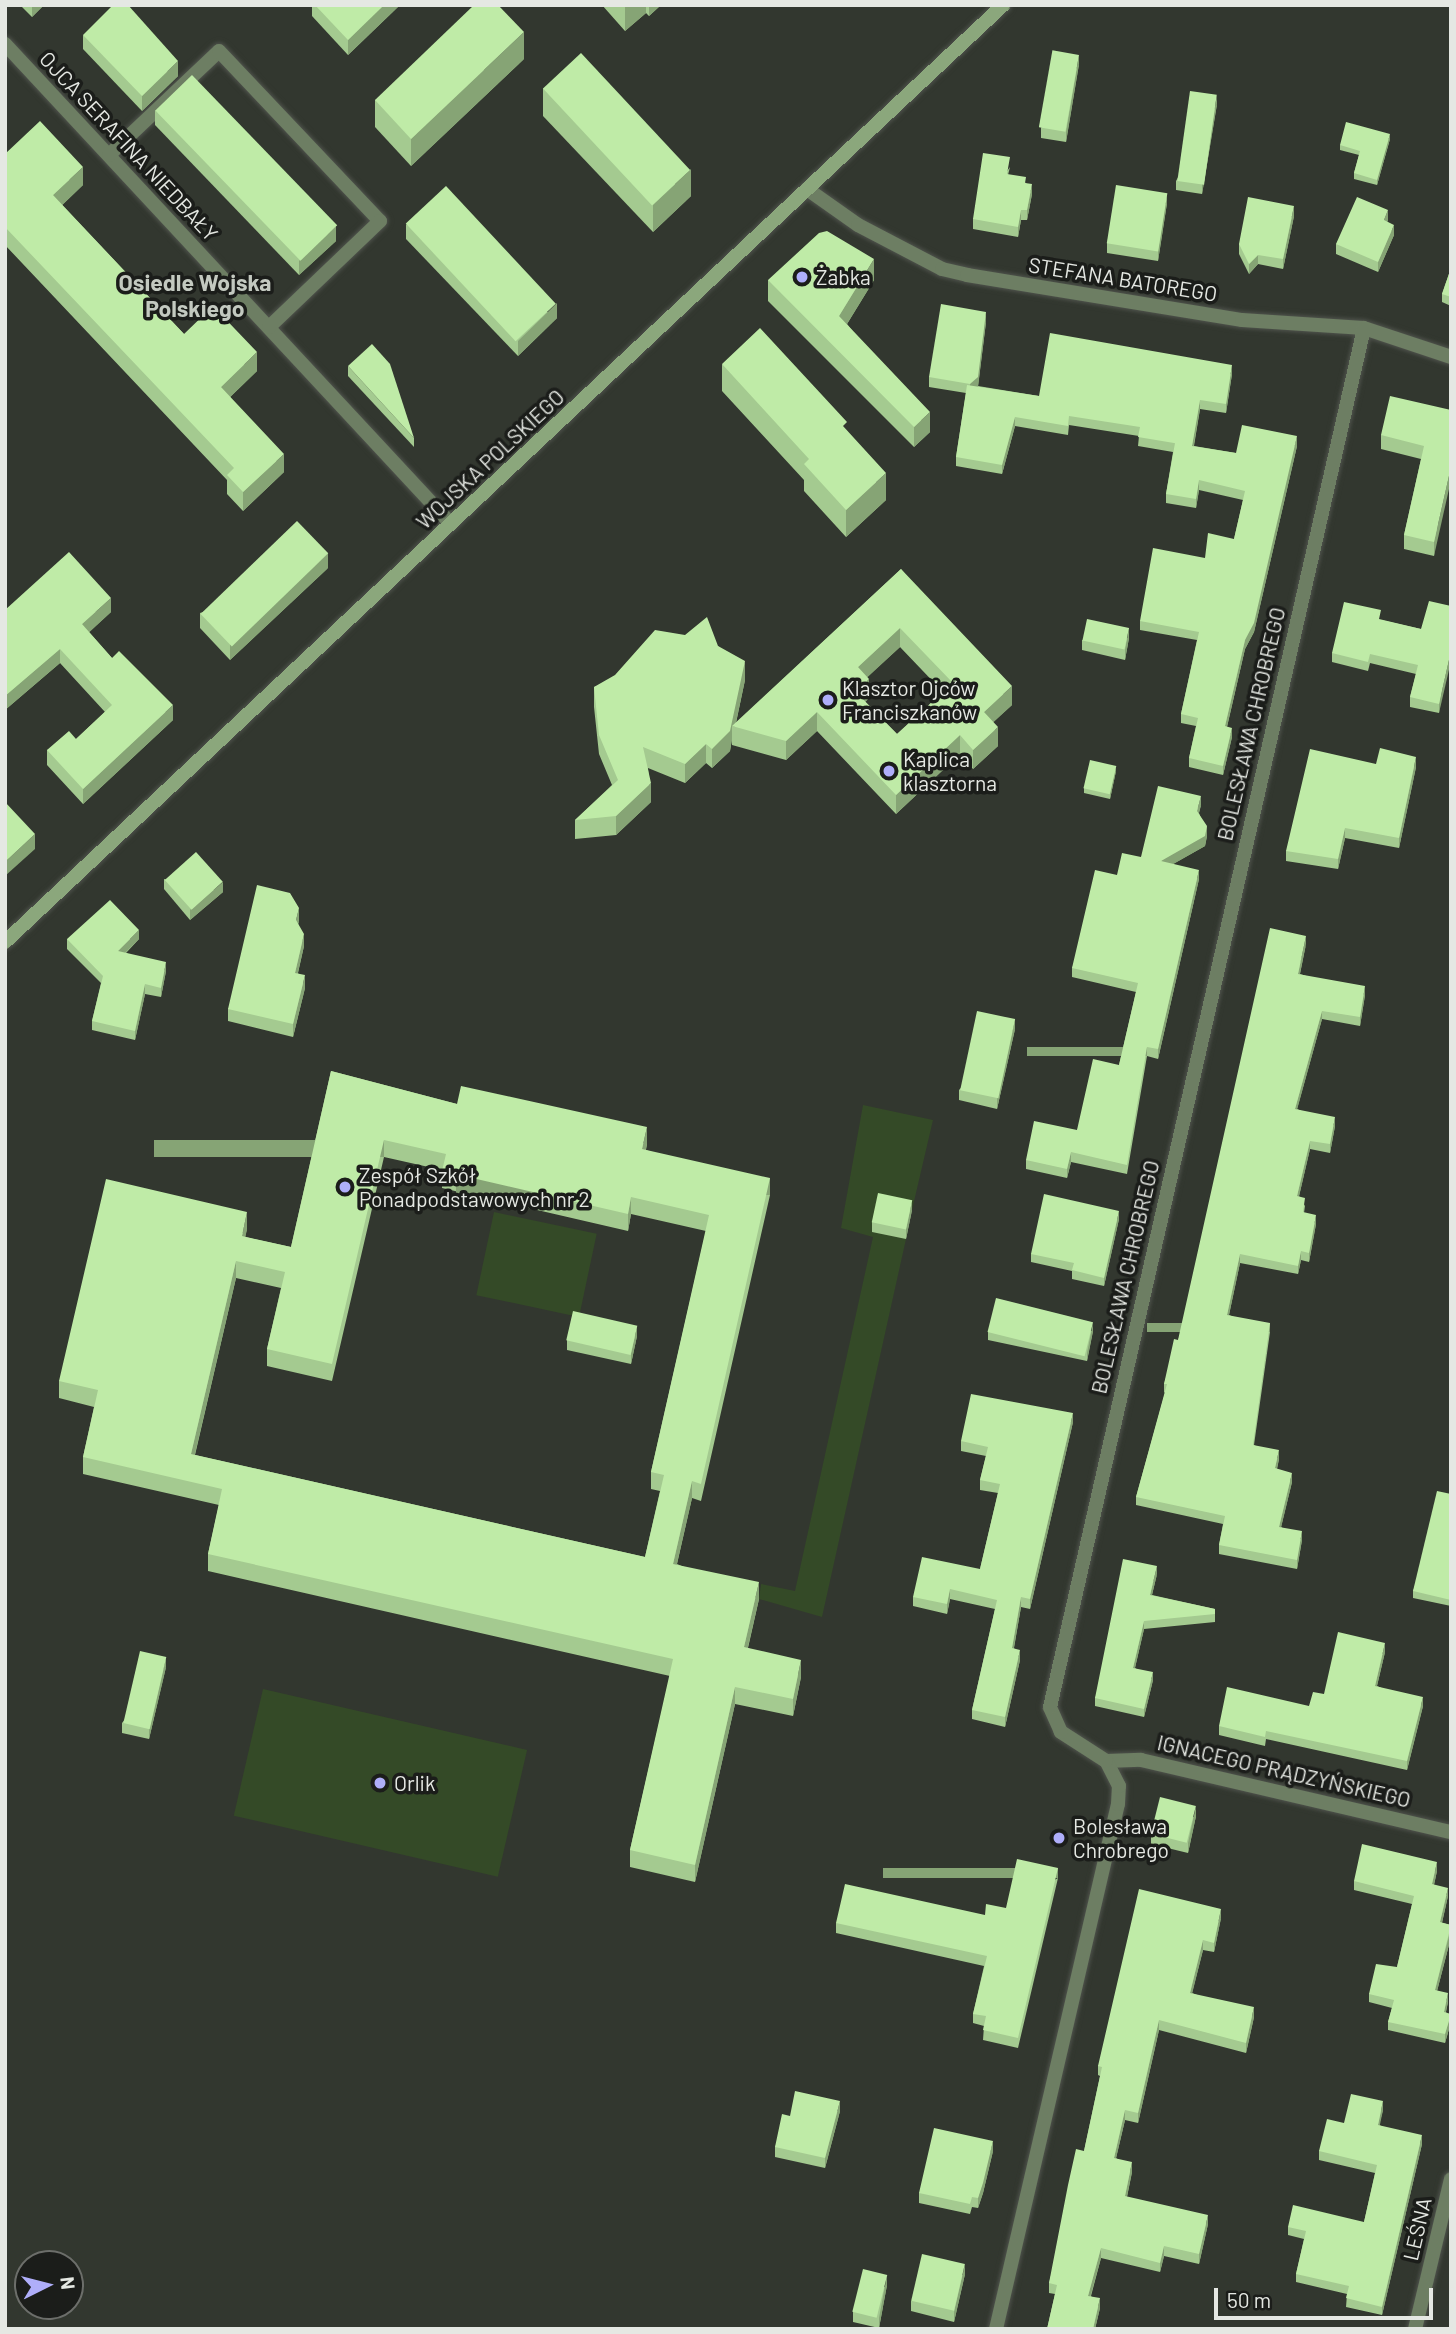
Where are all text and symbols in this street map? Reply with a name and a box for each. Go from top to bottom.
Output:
street label: OJCA SERAFINA NIEDBAŁY [35,46,223,246]
street label: STEFANA BATOREGO [1027,252,1219,306]
place label: Żabka [816,264,871,290]
district label: Osiedle Wojska Polskiego [119,268,271,322]
marker: Żabka [794,269,810,285]
street label: WOJSKA POLSKIEGO [411,384,569,534]
street label: BOLESŁAWA CHROBREGO [1212,605,1290,843]
place label: Klasztor Ojców Franciszkanów [842,675,977,725]
marker: Klasztor Ojców Franciszkanów [820,692,836,708]
place label: Kaplica klasztorna [903,746,997,796]
marker: Kaplica klasztorna [881,763,897,779]
street label: BOLESŁAWA CHROBREGO [1086,1158,1164,1396]
place label: Zespół Szkół Ponadpodstawowych nr 2 [359,1162,590,1212]
marker: Zespół Szkół Ponadpodstawowych nr 2 [337,1179,353,1195]
street label: IGNACEGO PRĄDZYŃSKIEGO [1155,1730,1413,1812]
place label: Orlik [394,1770,435,1796]
marker: Orlik [372,1775,388,1791]
place label: Bolesława Chrobrego [1073,1813,1169,1863]
marker: Bolesława Chrobrego [1051,1830,1067,1846]
street label: LEŚNA [1398,2195,1436,2263]
north arrow [14,2250,84,2320]
scale bar [1218,2274,1437,2318]
text: N [56,2275,80,2290]
text: 50 m [1227,2287,1271,2312]

